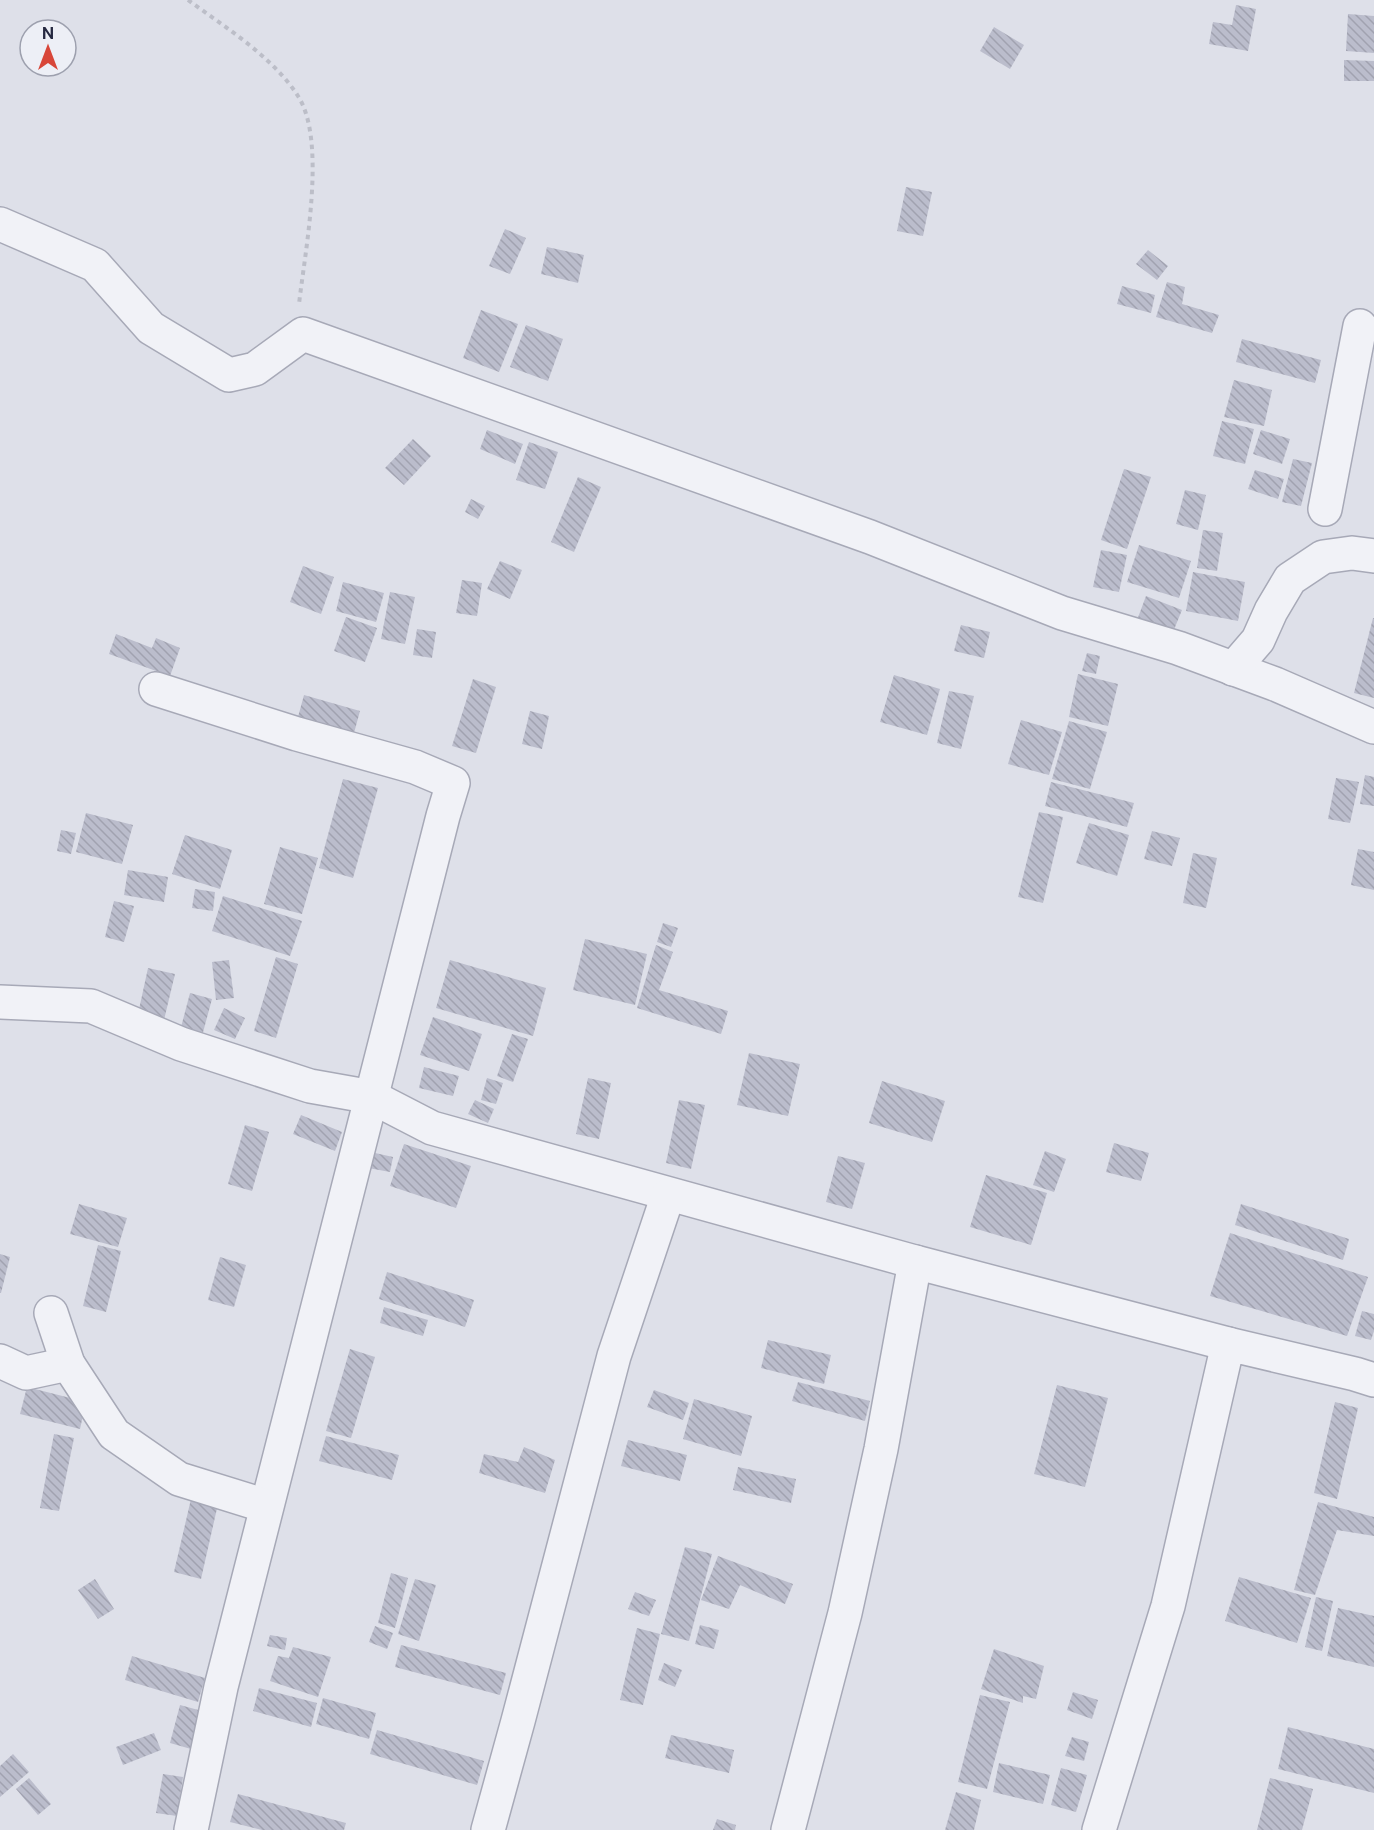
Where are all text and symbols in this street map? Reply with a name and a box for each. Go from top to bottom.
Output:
north arrow [18,18,78,78]
text: N [42,24,54,43]

